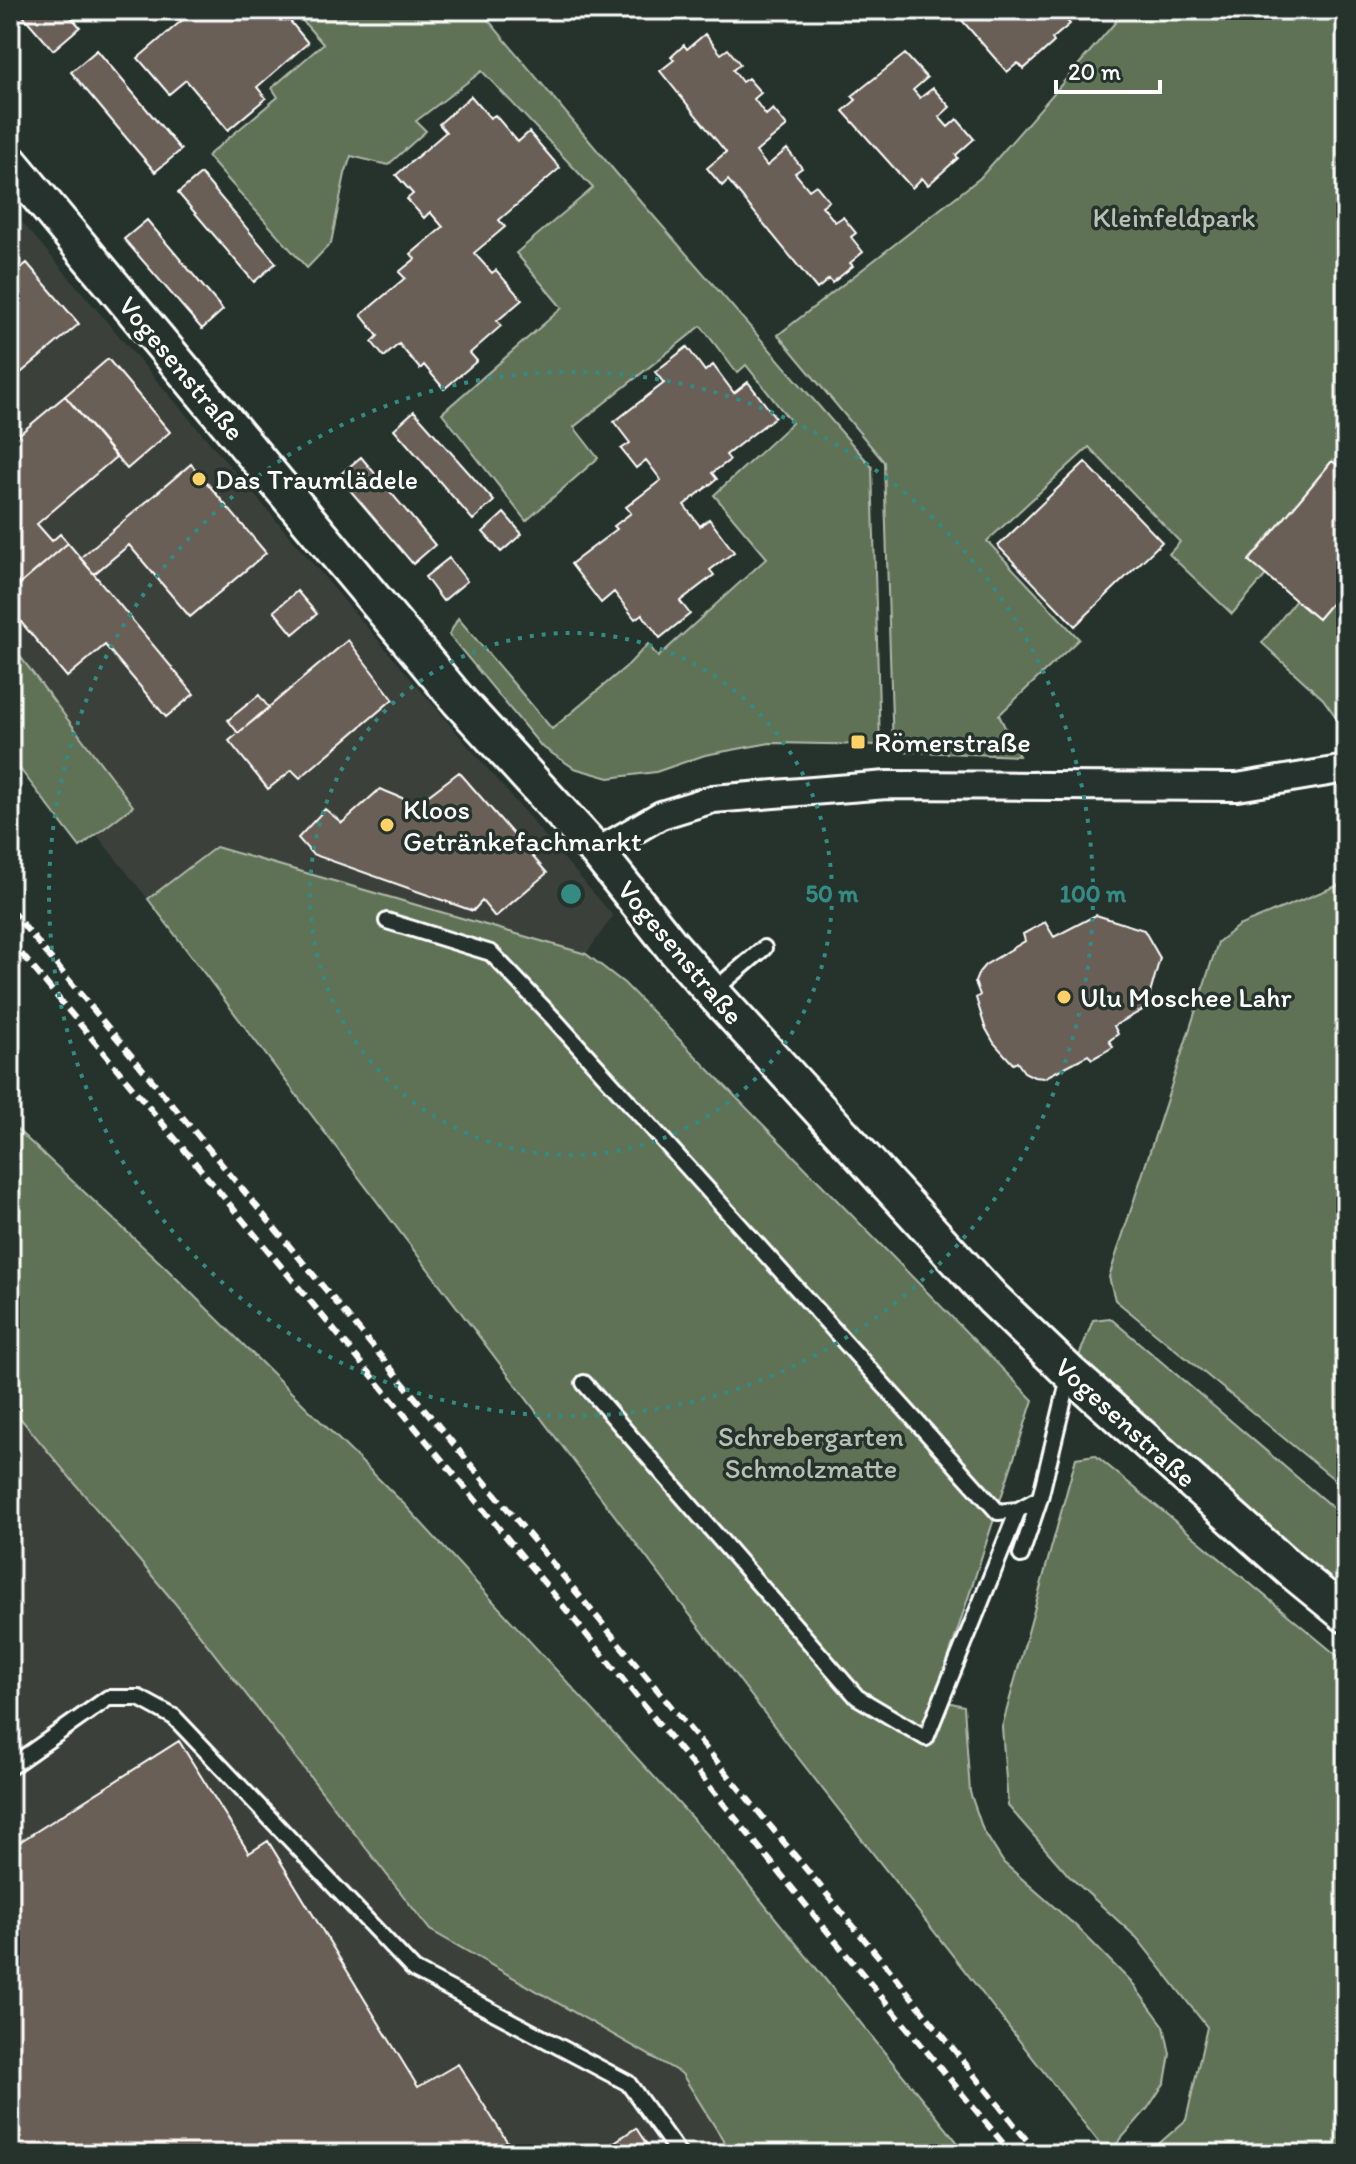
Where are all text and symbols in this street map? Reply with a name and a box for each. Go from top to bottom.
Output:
scale bar [1056,44,1160,94]
text: 20 m [1068,57,1121,86]
park label: Kleinfeldpark [1092,200,1256,234]
street label: Vogesenstraße [112,289,252,447]
place label: Das Traumlädele [215,462,418,496]
marker: Das Traumlädele [190,470,208,488]
place label: Römerstraße [874,725,1031,759]
marker: Römerstraße [849,733,867,751]
place label: Kloos Getränkefachmarkt [403,792,641,858]
marker: Kloos Getränkefachmarkt [378,816,396,834]
street label: Vogesenstraße [611,873,751,1031]
text: 50 m [806,879,859,908]
text: 100 m [1060,879,1127,908]
centre of rings [557,880,585,908]
place label: Ulu Moschee Lahr [1080,980,1292,1014]
marker: Ulu Moschee Lahr [1055,988,1073,1006]
street label: Vogesenstraße [1048,1350,1204,1494]
park label: Schrebergarten Schmolzmatte [718,1419,904,1485]

